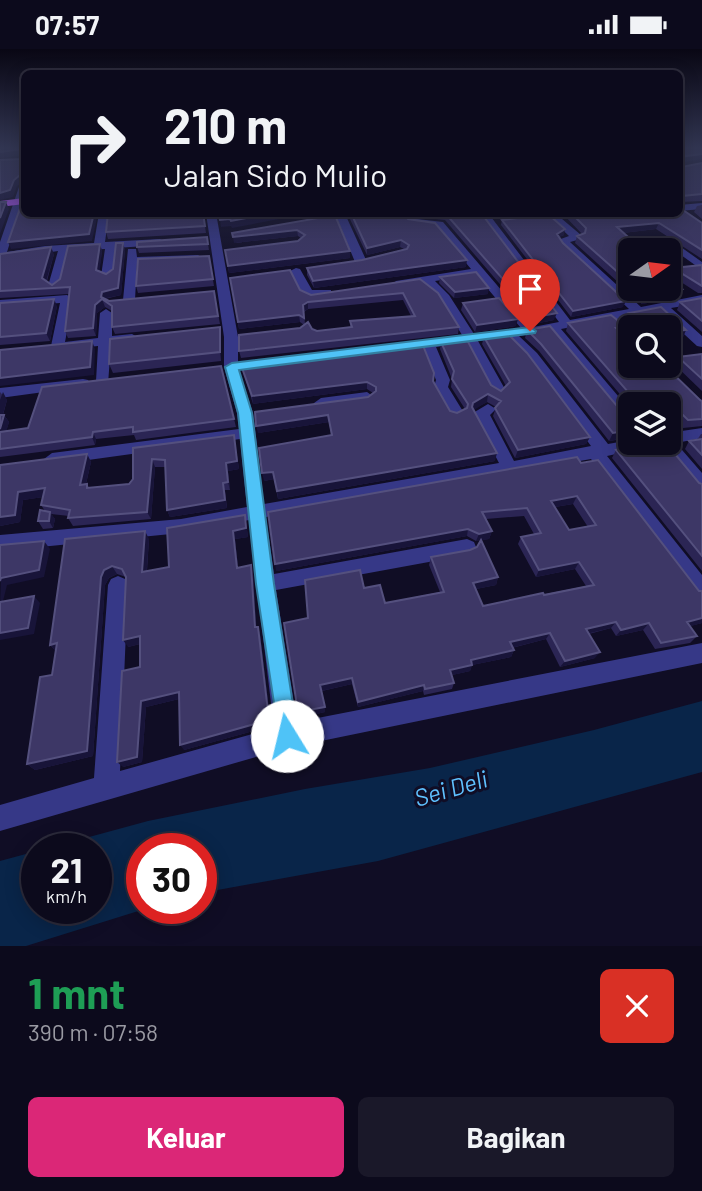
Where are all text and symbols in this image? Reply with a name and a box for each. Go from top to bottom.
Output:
text: 07:57 [35,9,99,40]
text: 210 m [164,95,287,154]
icon: right [49,98,140,189]
text: Jalan Sido Mulio [164,155,387,193]
north arrow [618,238,681,301]
map controls [618,238,681,455]
pin [500,259,560,331]
icon: arrive [511,270,549,308]
button: search [618,315,681,378]
button: layers [618,392,681,455]
position arrow [250,699,324,773]
water label: Sei Deli [411,763,491,812]
speed limit sign: 30 [126,833,217,924]
text: 21 [51,848,82,890]
text: km/h [46,885,87,907]
text: 1 mnt [28,967,125,1017]
button: close [600,969,674,1043]
text: 390 m · 07:58 [28,1018,158,1046]
button: Keluar [28,1097,344,1177]
button: Bagikan [358,1097,674,1177]

